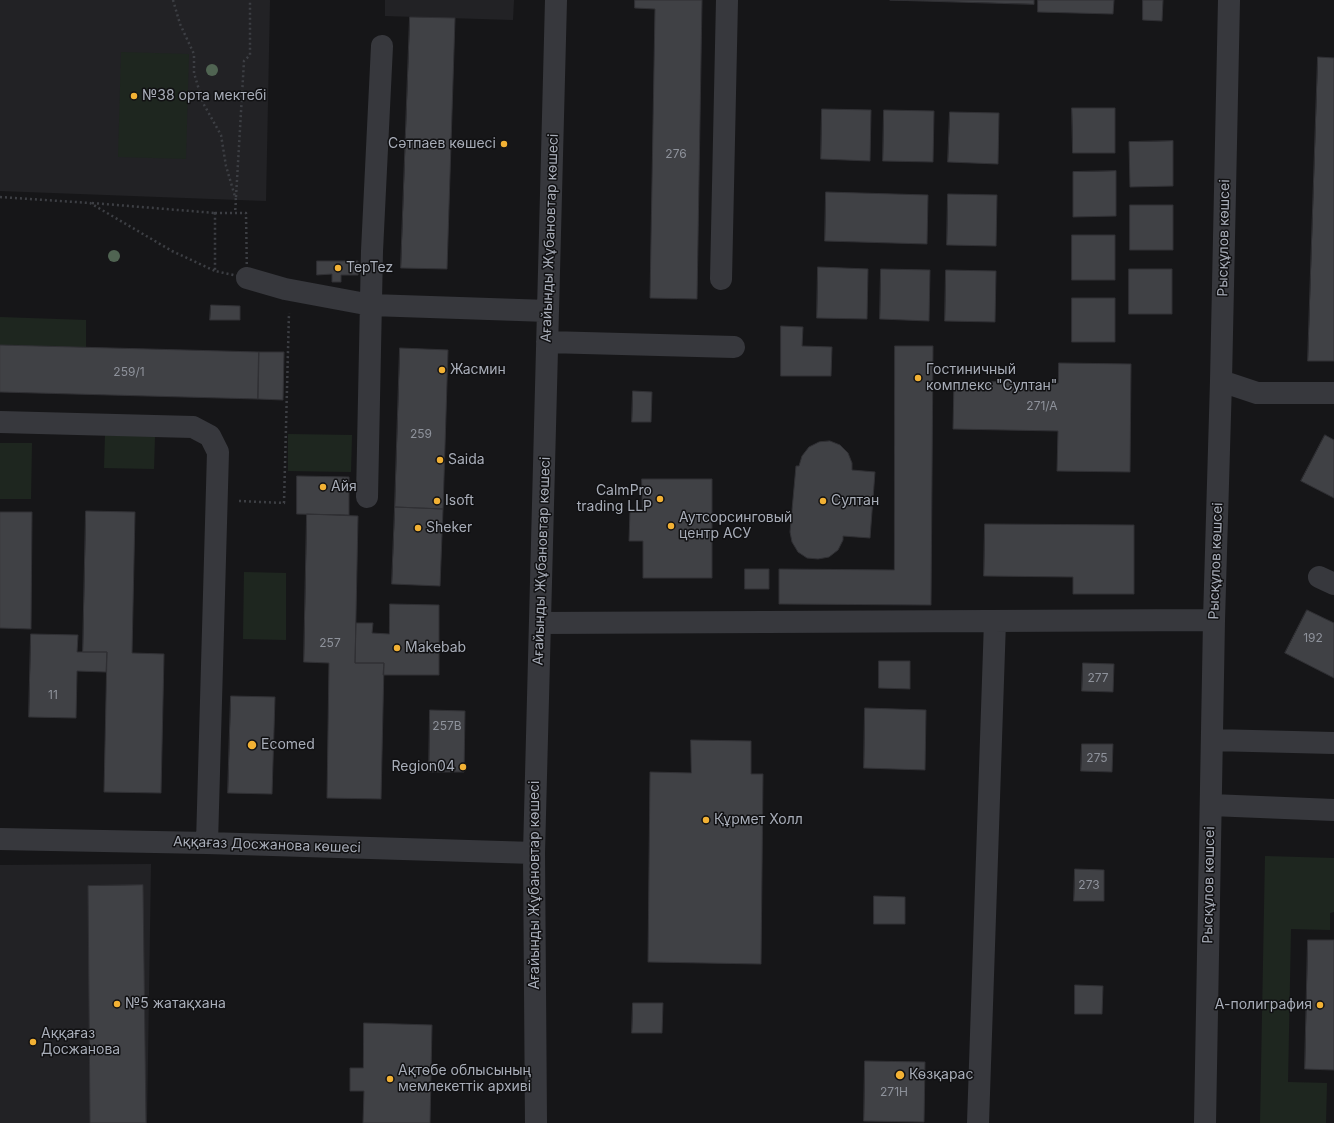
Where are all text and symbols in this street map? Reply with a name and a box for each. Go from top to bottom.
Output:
place label: №38 орта мектебі [142,88,266,104]
marker: №38 орта мектебі [129,91,139,101]
street label: Ағайынды Жұбановтар көшесі [538,133,562,343]
place label: Сәтпаев көшесі [388,136,496,152]
marker: Сәтпаев көшесі [499,139,509,149]
house number: 276 [665,147,687,161]
street label: Рысқұлов көшсеі [1215,179,1233,297]
place label: TepTez [346,260,393,276]
marker: TepTez [333,263,343,273]
place label: Жасмин [450,362,506,378]
place label: Гостиничный комплекс "Султан" [926,362,1057,394]
house number: 259/1 [113,365,145,379]
marker: Жасмин [437,365,447,375]
marker: Гостиничный комплекс "Султан" [913,373,923,383]
house number: 271/А [1026,399,1058,413]
house number: 259 [410,427,432,441]
place label: Saida [448,452,485,468]
marker: Saida [435,455,445,465]
street label: Ағайынды Жұбановтар көшесі [530,456,554,666]
place label: Айя [331,479,357,495]
marker: Айя [318,482,328,492]
place label: CalmPro trading LLP [577,483,652,516]
place label: Isoft [445,493,474,509]
place label: Султан [831,493,879,509]
marker: CalmPro trading LLP [655,494,665,504]
marker: Isoft [432,496,442,506]
marker: Султан [818,496,828,506]
street label: Рысқұлов көшсеі [1206,502,1226,620]
place label: Аутсорсинговый центр АСУ [679,510,792,542]
place label: Sheker [426,520,472,536]
marker: Аутсорсинговый центр АСУ [666,521,676,531]
marker: Sheker [413,523,423,533]
house number: 192 [1303,631,1323,645]
house number: 257 [319,636,341,650]
place label: Makebab [405,640,466,656]
marker: Makebab [392,643,402,653]
house number: 277 [1087,671,1109,685]
house number: 11 [48,688,58,702]
house number: 257В [432,719,462,733]
place label: Ecomed [261,737,315,753]
marker: Ecomed [246,739,258,751]
house number: 275 [1086,751,1108,765]
place label: Region04 [392,759,455,775]
marker: Region04 [458,762,468,772]
street label: Ағайынды Жұбановтар көшесі [527,781,543,989]
place label: Құрмет Холл [714,812,803,828]
marker: Құрмет Холл [701,815,711,825]
street label: Рысқұлов көшсеі [1200,826,1218,944]
street label: Аққағаз Досжанова көшесі [173,833,361,857]
house number: 273 [1078,878,1100,892]
place label: №5 жатақхана [125,996,226,1012]
place label: А-полиграфия [1215,997,1312,1013]
marker: №5 жатақхана [112,999,122,1009]
marker: А-полиграфия [1315,1000,1325,1010]
place label: Аққағаз Досжанова [41,1026,120,1058]
marker: Аққағаз Досжанова [28,1037,38,1047]
place label: Ақтөбе облысының мемлекеттік архиві [398,1063,531,1096]
place label: Көзқарас [909,1067,973,1083]
marker: Көзқарас [894,1069,906,1081]
marker: Ақтөбе облысының мемлекеттік архиві [385,1074,395,1084]
house number: 271Н [880,1085,908,1099]

